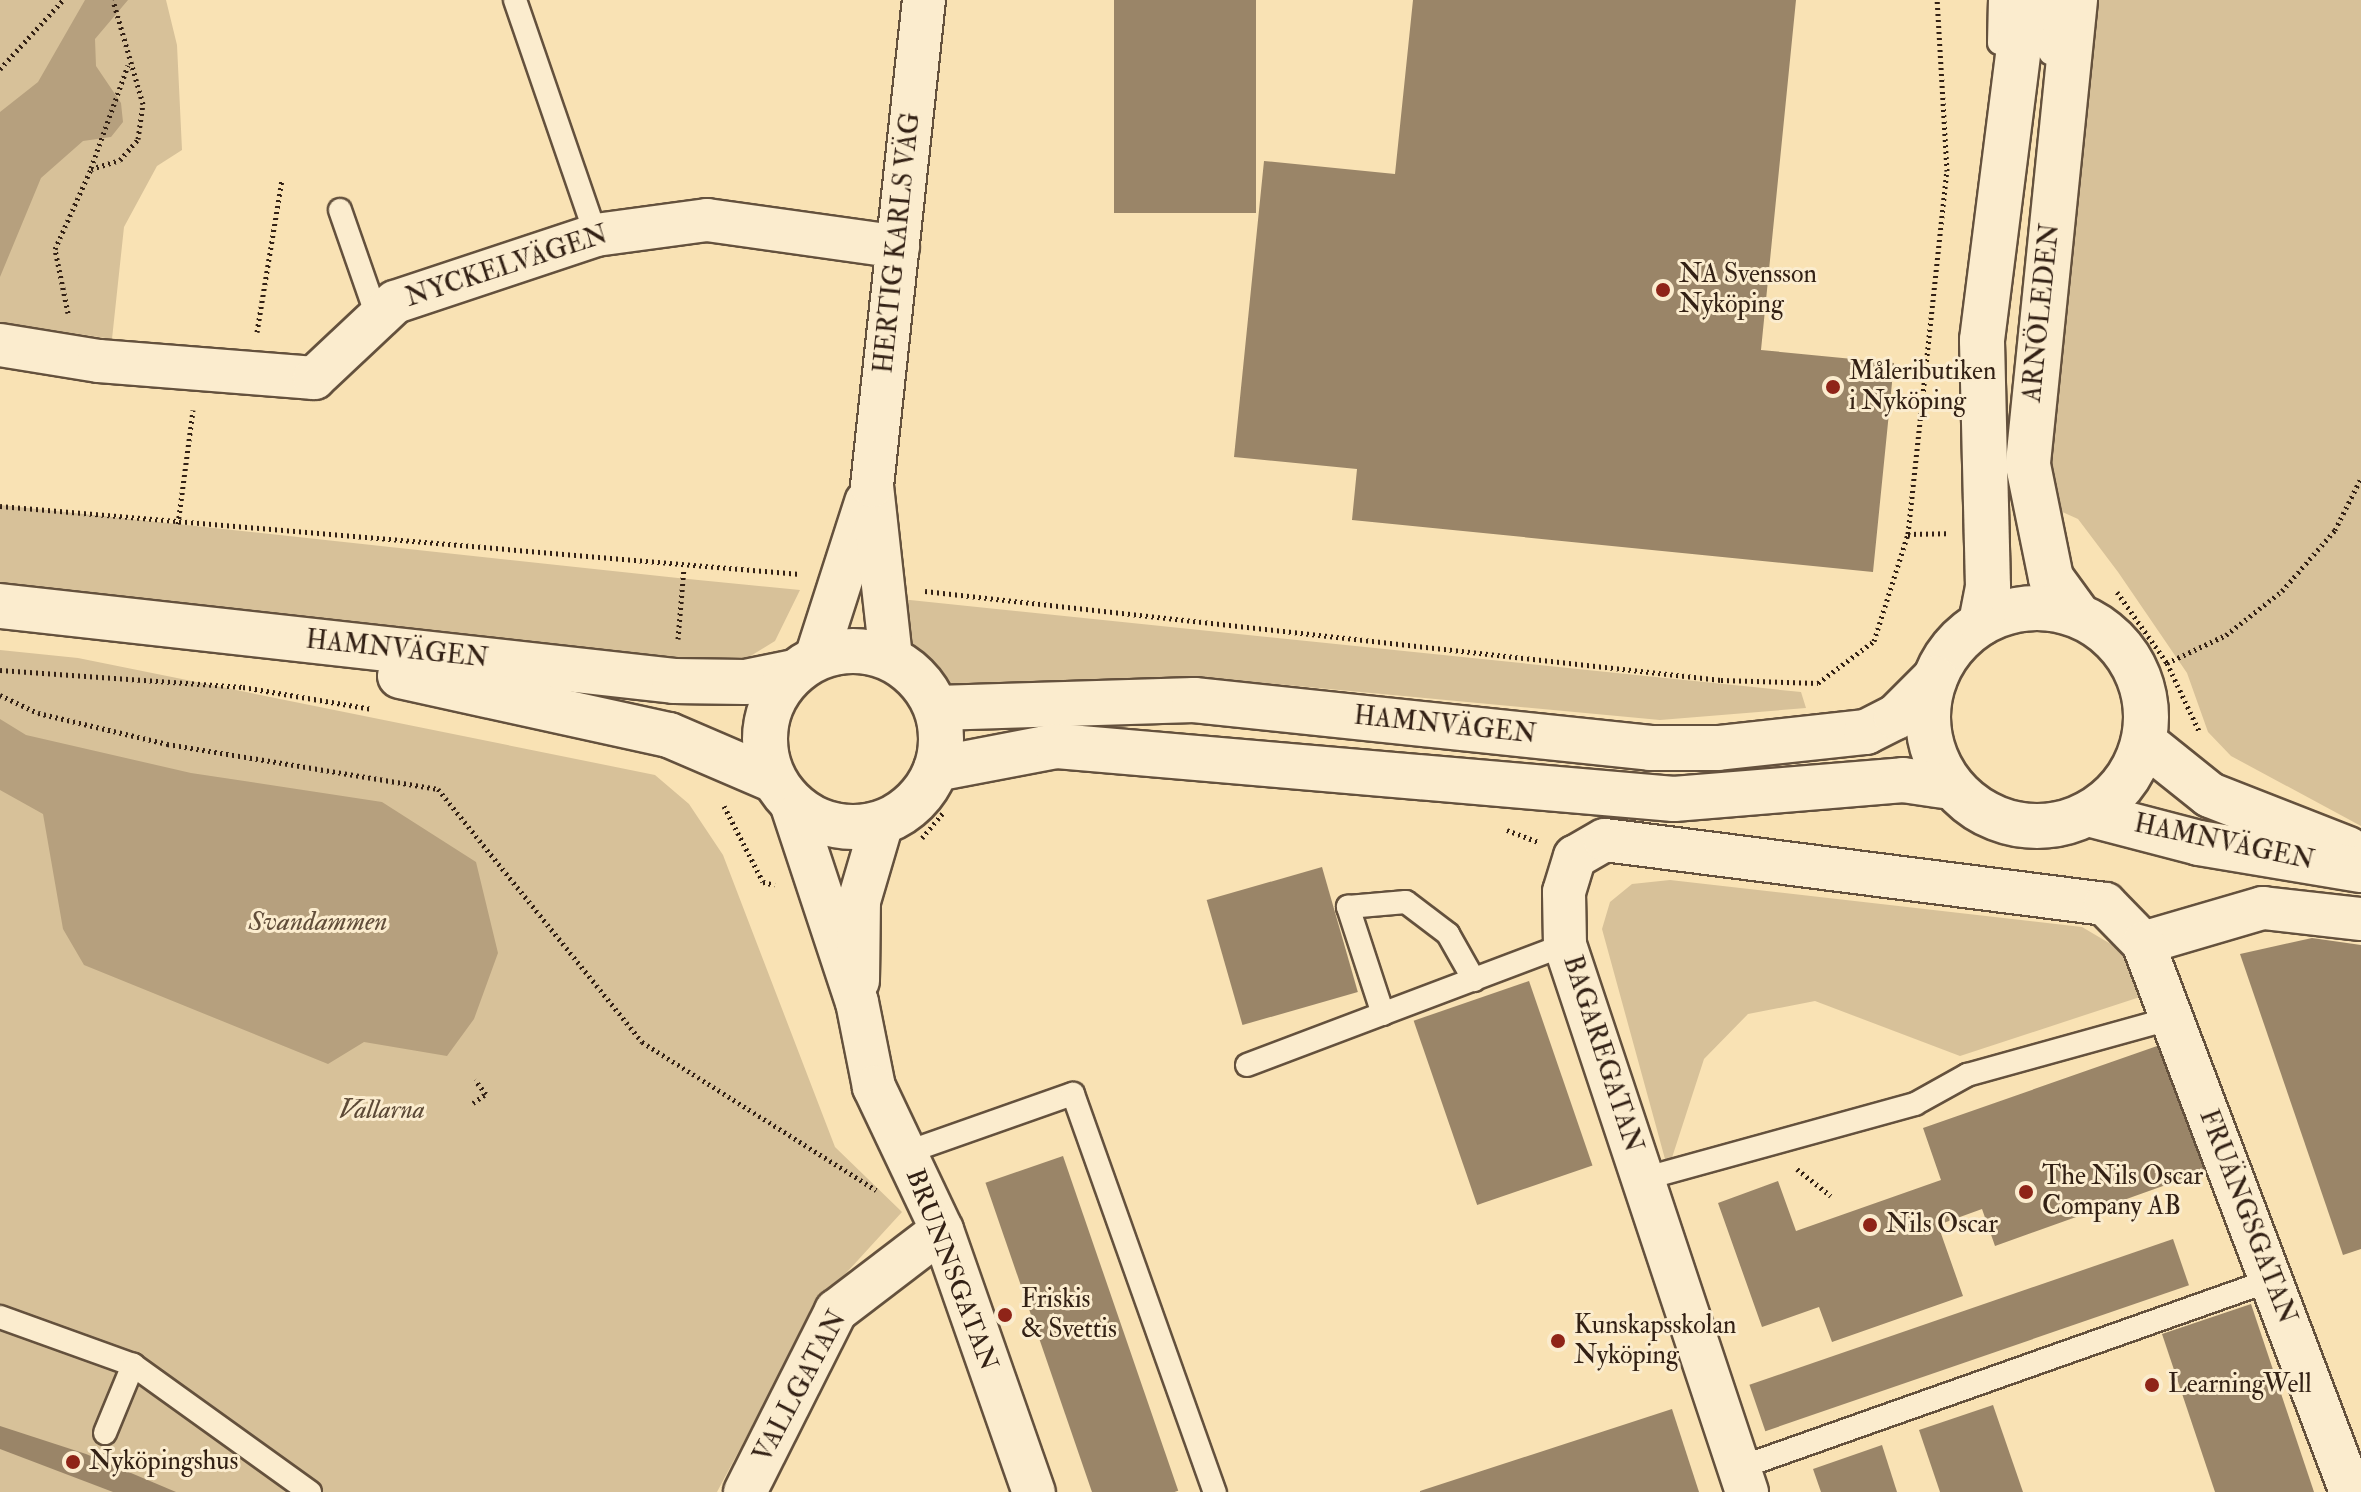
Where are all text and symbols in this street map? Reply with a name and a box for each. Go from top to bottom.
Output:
street label: HERTIG KARLS VÄG [869,111,927,375]
street label: NYCKELVÄGEN [402,220,612,314]
street label: ARNÖLEDEN [2017,222,2067,404]
place label: NA Svensson Nyköping [1679,259,1817,320]
marker: NA Svensson Nyköping [1654,281,1672,299]
place label: Måleributiken i Nyköping [1849,356,1996,418]
marker: Måleributiken i Nyköping [1824,378,1842,396]
street label: HAMNVÄGEN [304,625,490,675]
street label: HAMNVÄGEN [1352,701,1538,751]
street label: HAMNVÄGEN [2131,809,2317,877]
water label: Svandammen [248,905,388,939]
street label: BAGAREGATAN [1556,952,1648,1156]
park label: Vallarna [339,1095,425,1127]
street label: FRUÄNGSGATAN [2192,1106,2302,1328]
place label: The Nils Oscar Company AB [2042,1161,2203,1222]
street label: BRUNNSGATAN [898,1165,1004,1375]
marker: The Nils Oscar Company AB [2017,1183,2035,1201]
place label: Nils Oscar [1886,1209,1998,1241]
marker: Nils Oscar [1861,1216,1879,1234]
place label: Friskis & Svettis [1021,1284,1117,1346]
street label: VALLGATAN [748,1306,854,1468]
marker: Friskis & Svettis [996,1306,1014,1324]
place label: Kunskapsskolan Nyköping [1574,1310,1736,1372]
marker: Kunskapsskolan Nyköping [1549,1332,1567,1350]
place label: LearningWell [2168,1369,2312,1401]
marker: LearningWell [2143,1376,2161,1394]
place label: Nyköpingshus [89,1446,238,1478]
marker: Nyköpingshus [64,1453,82,1471]

